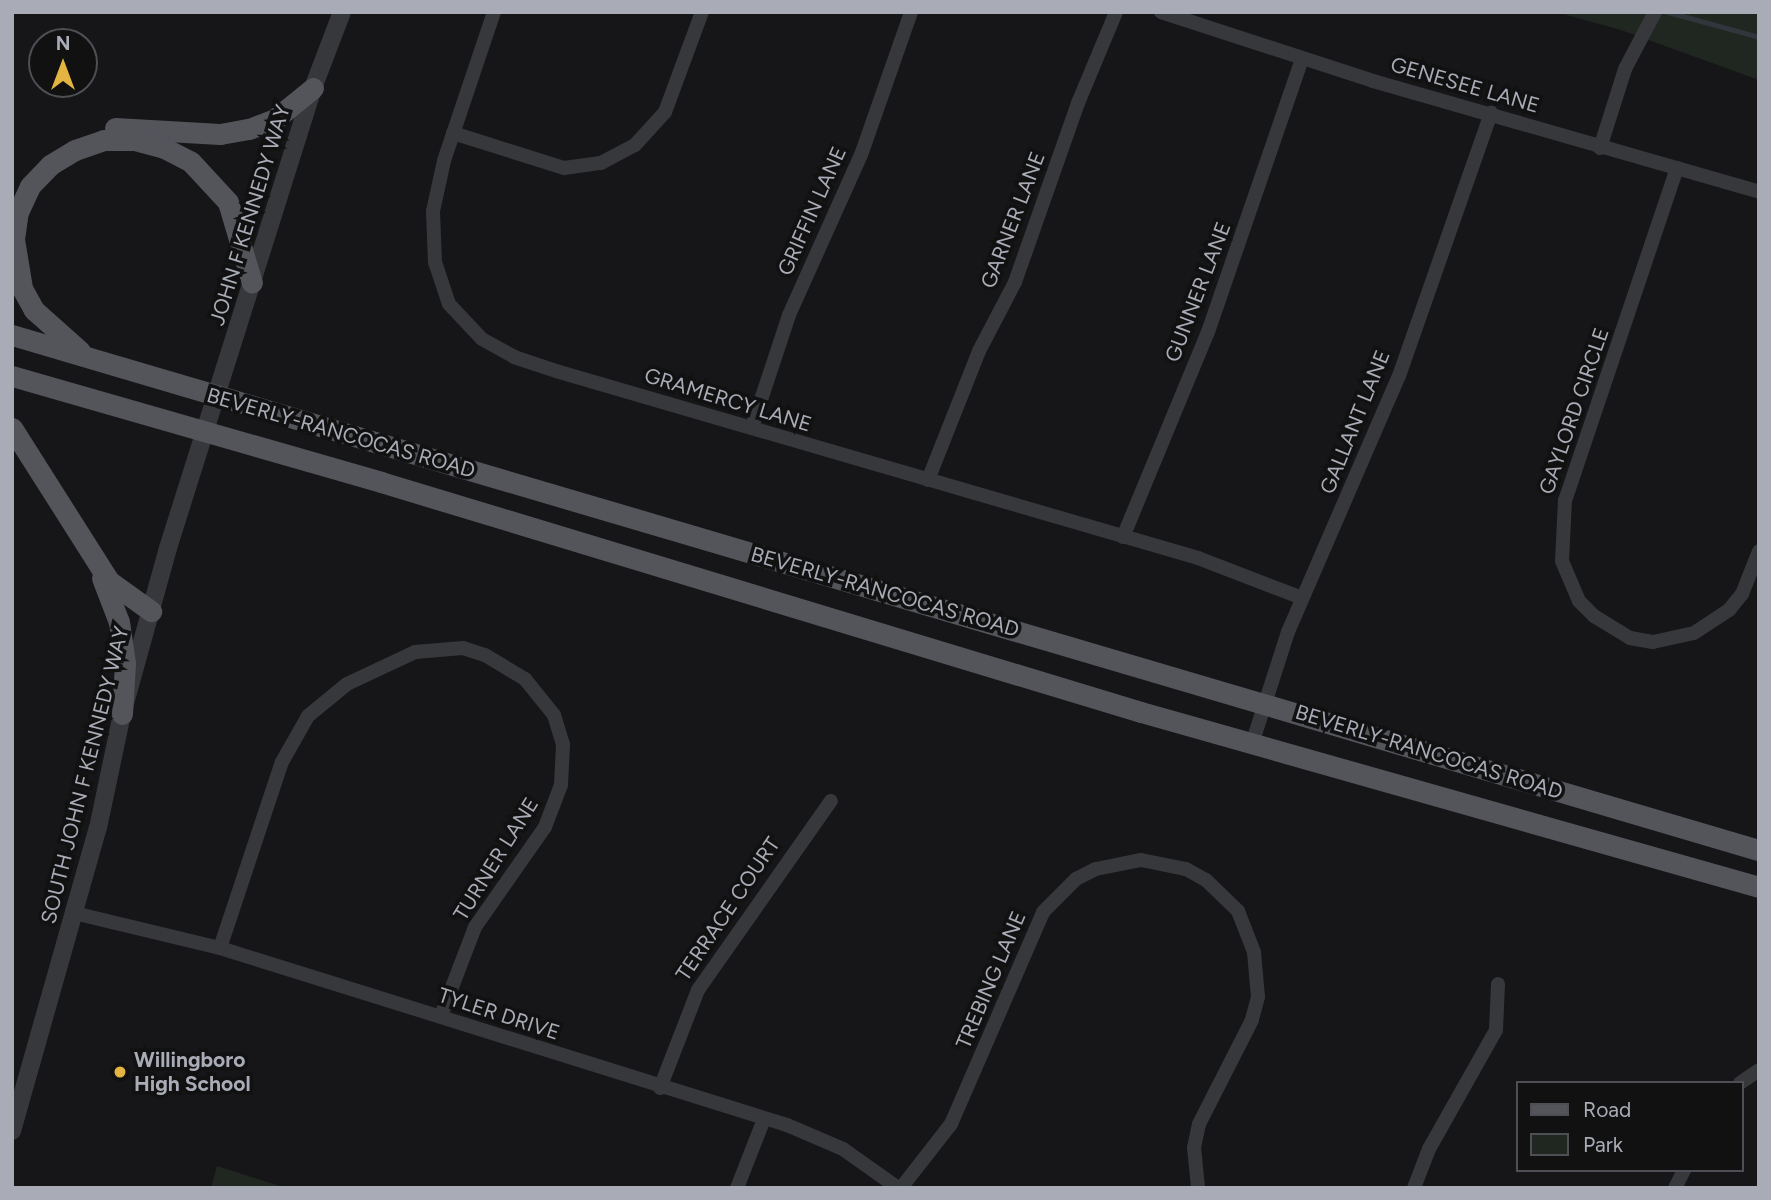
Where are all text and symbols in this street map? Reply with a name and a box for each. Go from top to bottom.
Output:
north arrow [28,28,98,98]
text: N [56,32,70,55]
street label: GENESEE LANE [1388,52,1542,118]
street label: JOHN F KENNEDY WAY [204,102,296,328]
street label: GRIFFIN LANE [772,143,852,279]
street label: GARNER LANE [975,148,1051,292]
street label: GUNNER LANE [1160,218,1236,366]
street label: GAYLORD CIRCLE [1534,324,1614,498]
street label: GALLANT LANE [1315,346,1395,498]
street label: GRAMERCY LANE [641,363,815,437]
street label: BEVERLY-RANCOCAS ROAD [204,383,478,483]
street label: BEVERLY-RANCOCAS ROAD [748,542,1022,642]
street label: SOUTH JOHN F KENNEDY WAY [36,624,134,926]
street label: BEVERLY-RANCOCAS ROAD [1292,699,1566,805]
street label: TURNER LANE [448,793,544,925]
street label: TERRACE COURT [671,832,785,986]
street label: TREBING LANE [951,907,1031,1053]
street label: TYLER DRIVE [435,983,563,1045]
place label: Willingboro High School [134,1047,251,1097]
marker: Willingboro High School [112,1064,128,1080]
legend [1516,1081,1743,1172]
text: Road [1583,1097,1631,1122]
text: Park [1583,1132,1623,1157]

